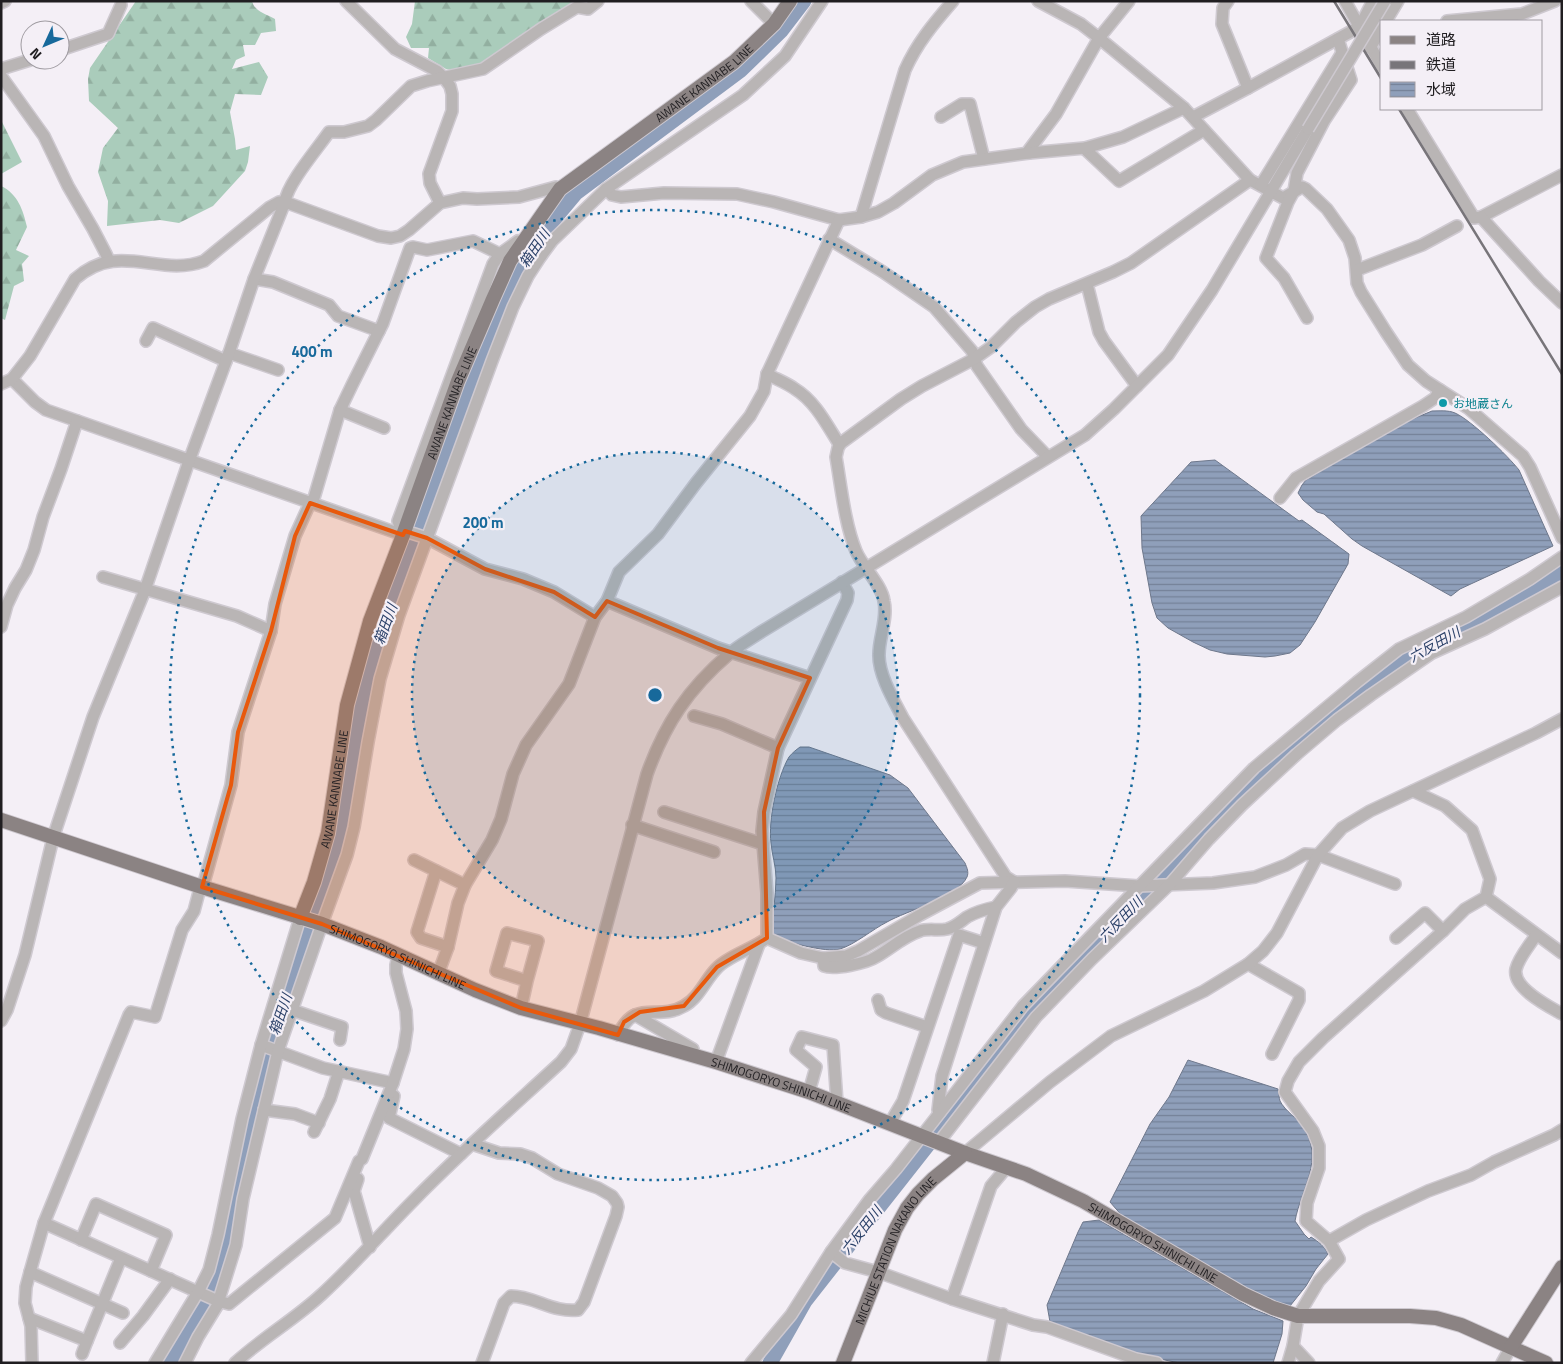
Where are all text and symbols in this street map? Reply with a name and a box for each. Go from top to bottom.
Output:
north arrow [20,20,70,70]
legend [1380,20,1543,110]
text: 道路 [1426,28,1456,51]
street label: AWANE KANNABE LINE [651,39,758,126]
text: N [24,44,46,65]
text: 鉄道 [1426,53,1456,76]
text: 水域 [1426,78,1456,101]
water label: 箱田川 [514,223,556,271]
text: 400 m [291,340,333,363]
street label: AWANE KANNABE LINE [421,343,481,462]
place label: お地蔵さん [1453,394,1513,413]
marker: お地蔵さん [1437,397,1449,409]
text: 200 m [462,511,504,534]
water label: 箱田川 [368,599,403,647]
water label: 六反田川 [1404,620,1465,667]
centre of rings [646,686,664,704]
street label: AWANE KANNABE LINE [315,728,353,850]
water label: 六反田川 [1093,890,1148,946]
street label: SHIMOGORYO SHINICHI LINE [327,918,470,994]
water label: 箱田川 [263,989,297,1037]
street label: SHIMOGORYO SHINICHI LINE [709,1052,855,1117]
street label: MICHIUE STATION NAKANO LINE [849,1171,941,1327]
street label: SHIMOGORYO SHINICHI LINE [1085,1197,1222,1287]
water label: 六反田川 [835,1200,888,1259]

